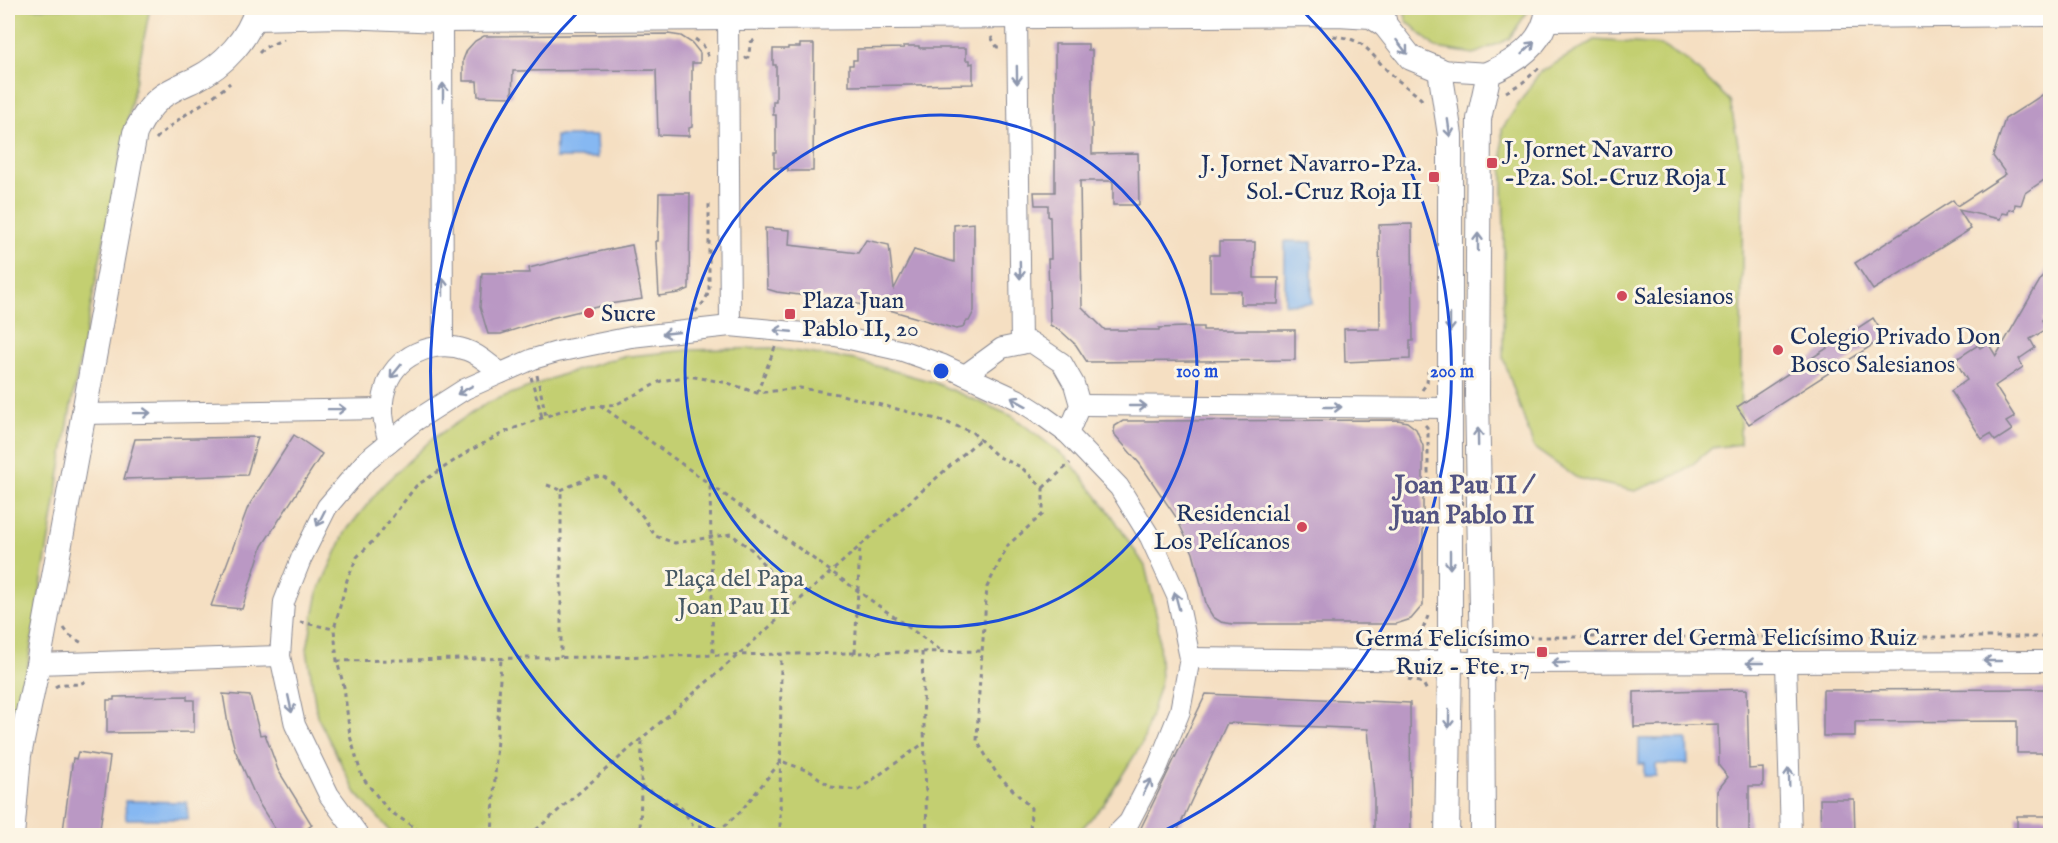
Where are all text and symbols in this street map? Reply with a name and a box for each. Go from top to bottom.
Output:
one-way arrow [1396,39,1409,55]
one-way arrow [1520,41,1535,55]
one-way arrow [1011,65,1023,85]
one-way arrow [437,82,449,102]
one-way arrow [1444,117,1455,137]
place label: J. Jornet Navarro -Pza. Sol.-Cruz Roja I [1501,135,1727,194]
place label: J. Jornet Navarro-Pza. Sol.-Cruz Roja II [1198,149,1422,208]
marker: J. Jornet Navarro -Pza. Sol.-Cruz Roja I [1485,156,1499,170]
marker: J. Jornet Navarro-Pza. Sol.-Cruz Roja II [1427,170,1441,184]
one-way arrow [1472,232,1484,252]
one-way arrow [1014,260,1026,280]
one-way arrow [437,277,449,297]
place label: Salesianos [1634,282,1734,313]
place label: Plaza Juan Pablo II, 20 [802,286,919,345]
marker: Salesianos [1615,289,1629,303]
place label: Sucre [601,299,656,330]
marker: Sucre [582,306,596,320]
marker: Plaza Juan Pablo II, 20 [783,307,797,321]
one-way arrow [1444,312,1456,332]
place label: Colegio Privado Don Bosco Salesianos [1790,322,2001,381]
one-way arrow [773,325,793,336]
one-way arrow [662,328,682,339]
marker: Colegio Privado Don Bosco Salesianos [1771,343,1785,357]
centre of rings [931,361,951,381]
text: 100 m [1176,361,1218,384]
text: 200 m [1430,361,1474,384]
one-way arrow [390,363,403,379]
one-way arrow [457,384,474,396]
one-way arrow [1011,395,1028,407]
one-way arrow [1128,400,1148,411]
one-way arrow [1323,401,1343,413]
one-way arrow [326,403,346,415]
one-way arrow [131,407,151,418]
one-way arrow [1472,427,1484,447]
district label: Joan Pau II / Juan Pablo II [1388,469,1537,532]
place label: Residencial Los Pelícanos [1154,499,1290,558]
one-way arrow [315,509,327,527]
marker: Residencial Los Pelícanos [1295,520,1309,534]
one-way arrow [1444,549,1456,569]
park label: Plaça del Papa Joan Pau II [664,564,805,623]
one-way arrow [1171,592,1182,611]
street label: Carrer del Germà Felicísimo Ruiz [1583,623,1917,654]
place label: Germá Felicísimo Ruiz - Fte. 17 [1355,624,1530,683]
marker: Germá Felicísimo Ruiz - Fte. 17 [1535,645,1549,659]
one-way arrow [1983,655,2003,667]
one-way arrow [1551,657,1571,669]
one-way arrow [1746,657,1766,669]
one-way arrow [285,694,297,713]
one-way arrow [1443,709,1455,729]
one-way arrow [1784,768,1795,788]
one-way arrow [1141,779,1153,796]

